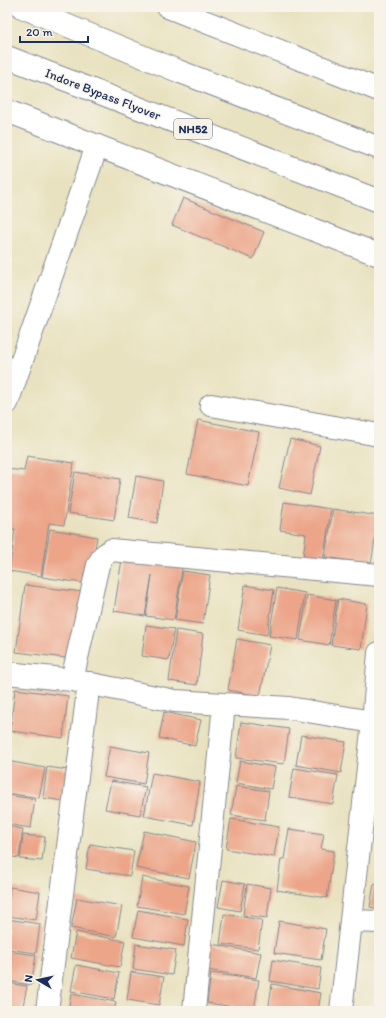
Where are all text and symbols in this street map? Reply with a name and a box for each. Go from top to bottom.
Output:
scale bar [20,18,88,44]
text: 20 m [26,25,53,39]
street label: Indore Bypass Flyover [43,65,163,123]
road number: NH52 [174,119,212,139]
north arrow [18,960,58,1000]
text: N [22,974,36,983]

